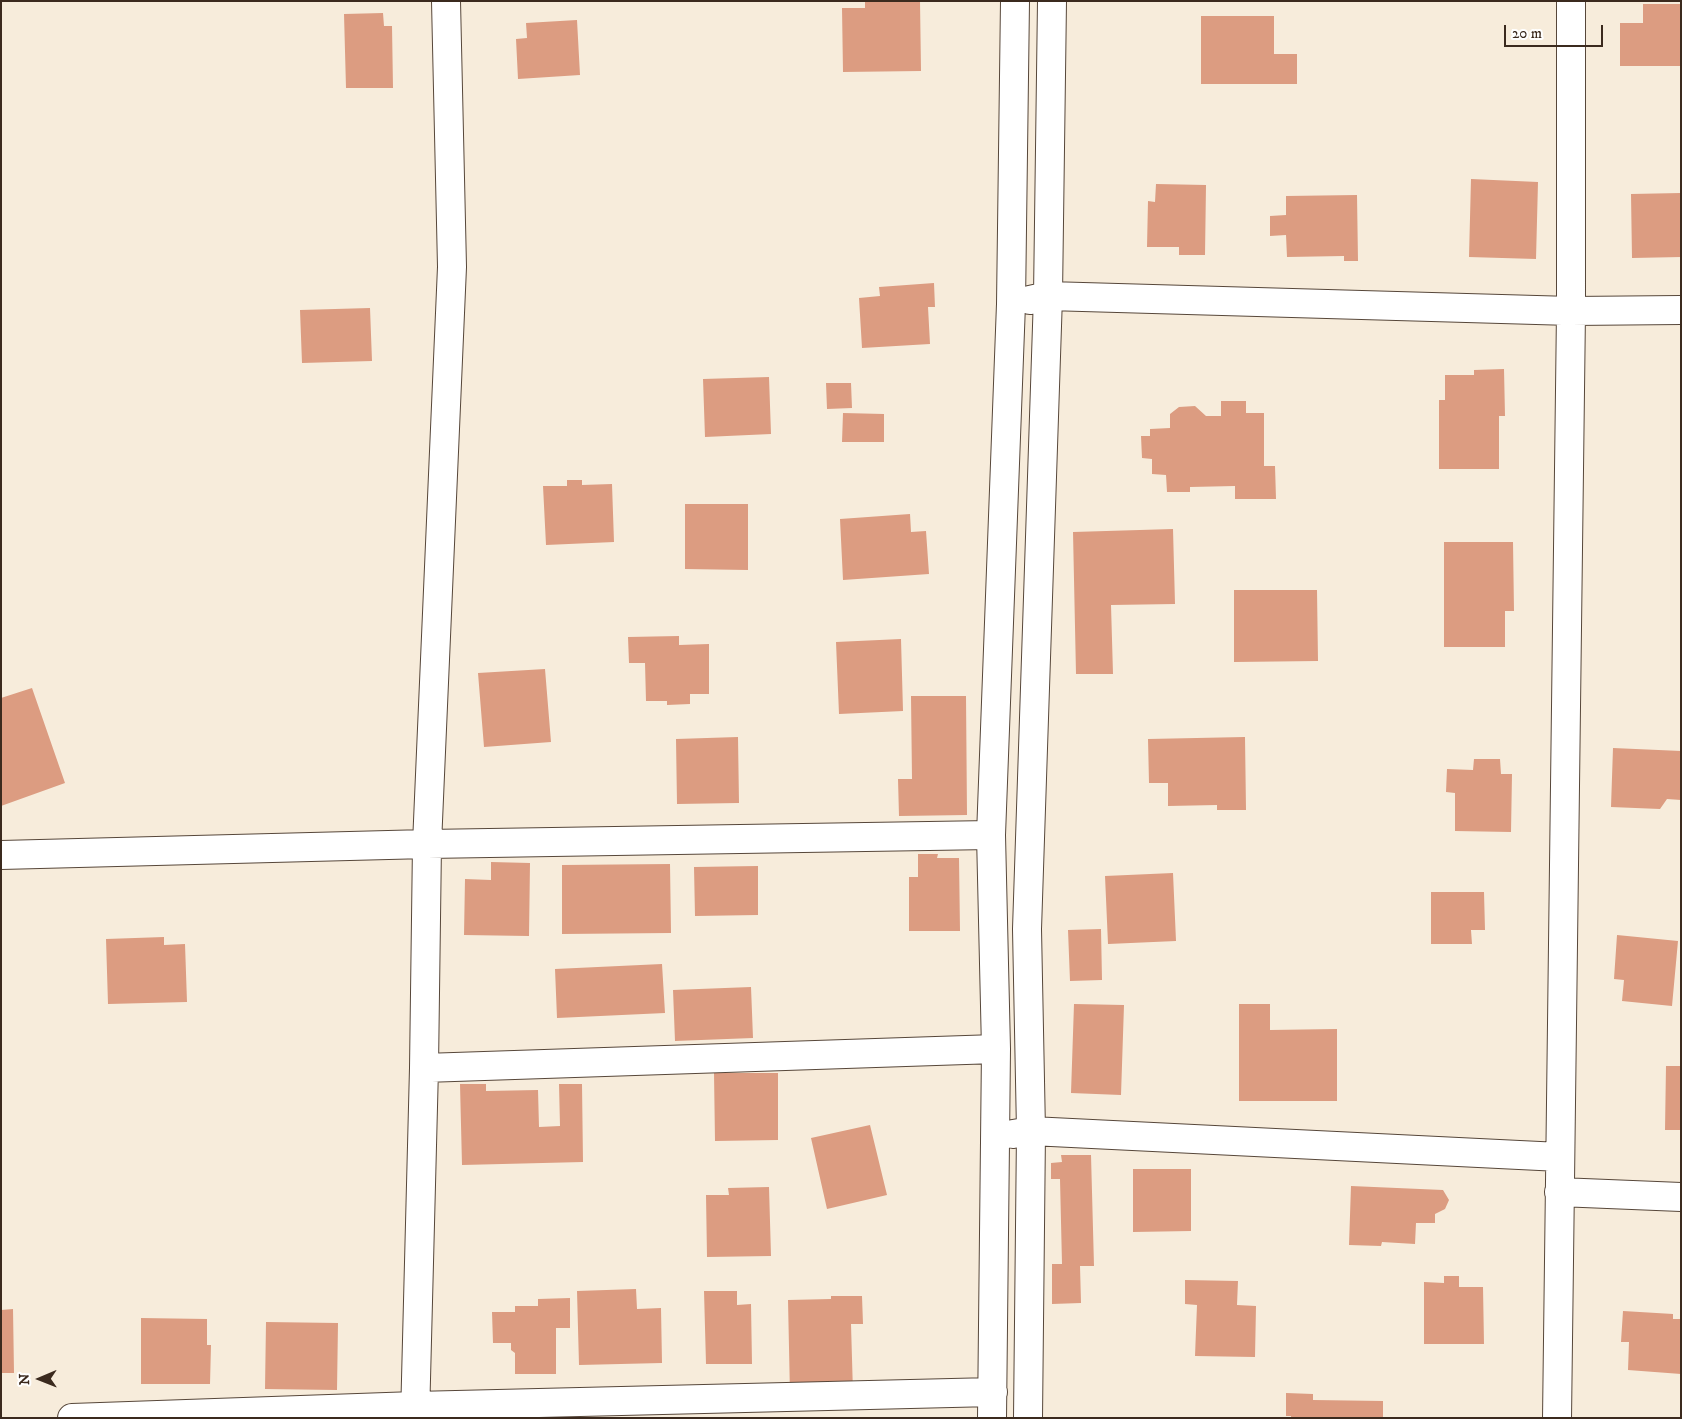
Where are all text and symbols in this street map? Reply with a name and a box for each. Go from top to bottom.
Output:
scale bar [1507,15,1606,47]
text: 20 m [1512,24,1542,43]
north arrow [15,1354,65,1404]
text: N [16,1373,34,1385]

